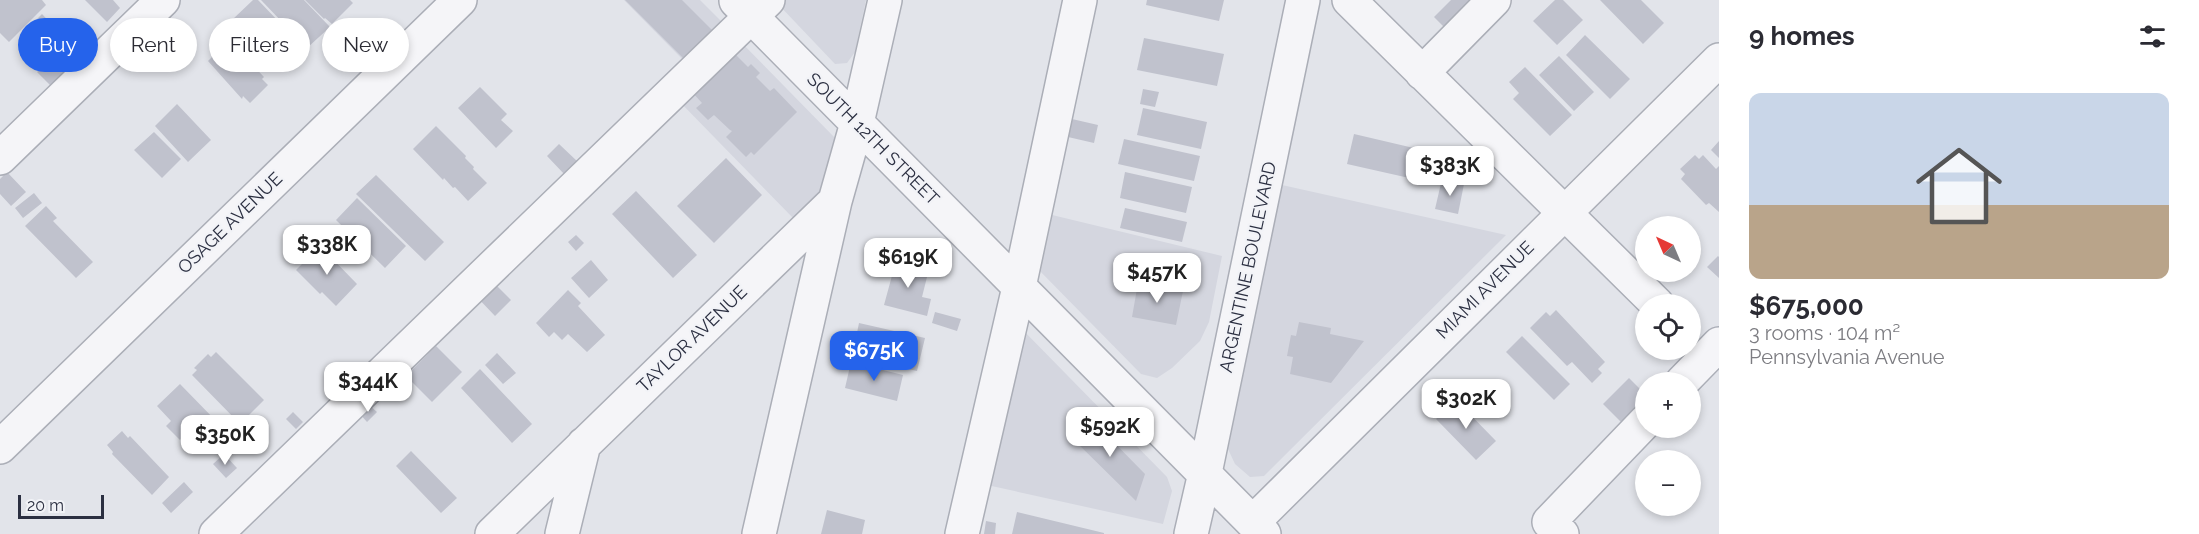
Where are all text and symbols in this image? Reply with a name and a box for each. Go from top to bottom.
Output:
chip: Buy [18,18,98,72]
chip: Rent [110,18,197,72]
chip: Filters [209,18,310,72]
chip: New [322,18,409,72]
icon: filters [2136,20,2169,53]
text: 9 homes [1749,21,1855,51]
street label: SOUTH 12TH STREET [803,68,944,209]
icon: home [1905,132,2013,240]
pin: $383K [1408,146,1492,197]
text: $383K [1420,153,1480,177]
street label: ARGENTINE BOULEVARD [1215,159,1280,374]
street label: OSAGE AVENUE [173,168,286,278]
north arrow [1635,216,1701,282]
map controls [1635,216,1701,516]
pin: $338K [285,225,369,276]
text: $338K [297,232,357,256]
street label: MIAMI AVENUE [1431,236,1538,343]
pin: $619K [866,238,950,289]
text: $619K [878,245,938,269]
pin: $457K [1115,253,1199,304]
text: $457K [1127,260,1187,284]
street label: TAYLOR AVENUE [632,281,751,396]
text: $675,000 [1749,291,1864,321]
button: locate [1635,294,1701,360]
text: 3 rooms · 104 m² [1749,321,1900,345]
pin: $675K [832,331,916,382]
text: $675K [844,338,904,362]
text: Pennsylvania Avenue [1749,345,1945,369]
pin: $344K [326,362,410,413]
text: $344K [338,369,398,393]
button: + [1635,372,1701,438]
pin: $302K [1424,379,1508,430]
text: $302K [1436,386,1496,410]
pin: $592K [1068,407,1152,458]
text: $592K [1080,414,1140,438]
pin: $350K [183,415,267,466]
text: $350K [195,422,255,446]
button: − [1635,450,1701,516]
scale bar [18,492,104,520]
text: 20 m [27,496,64,515]

